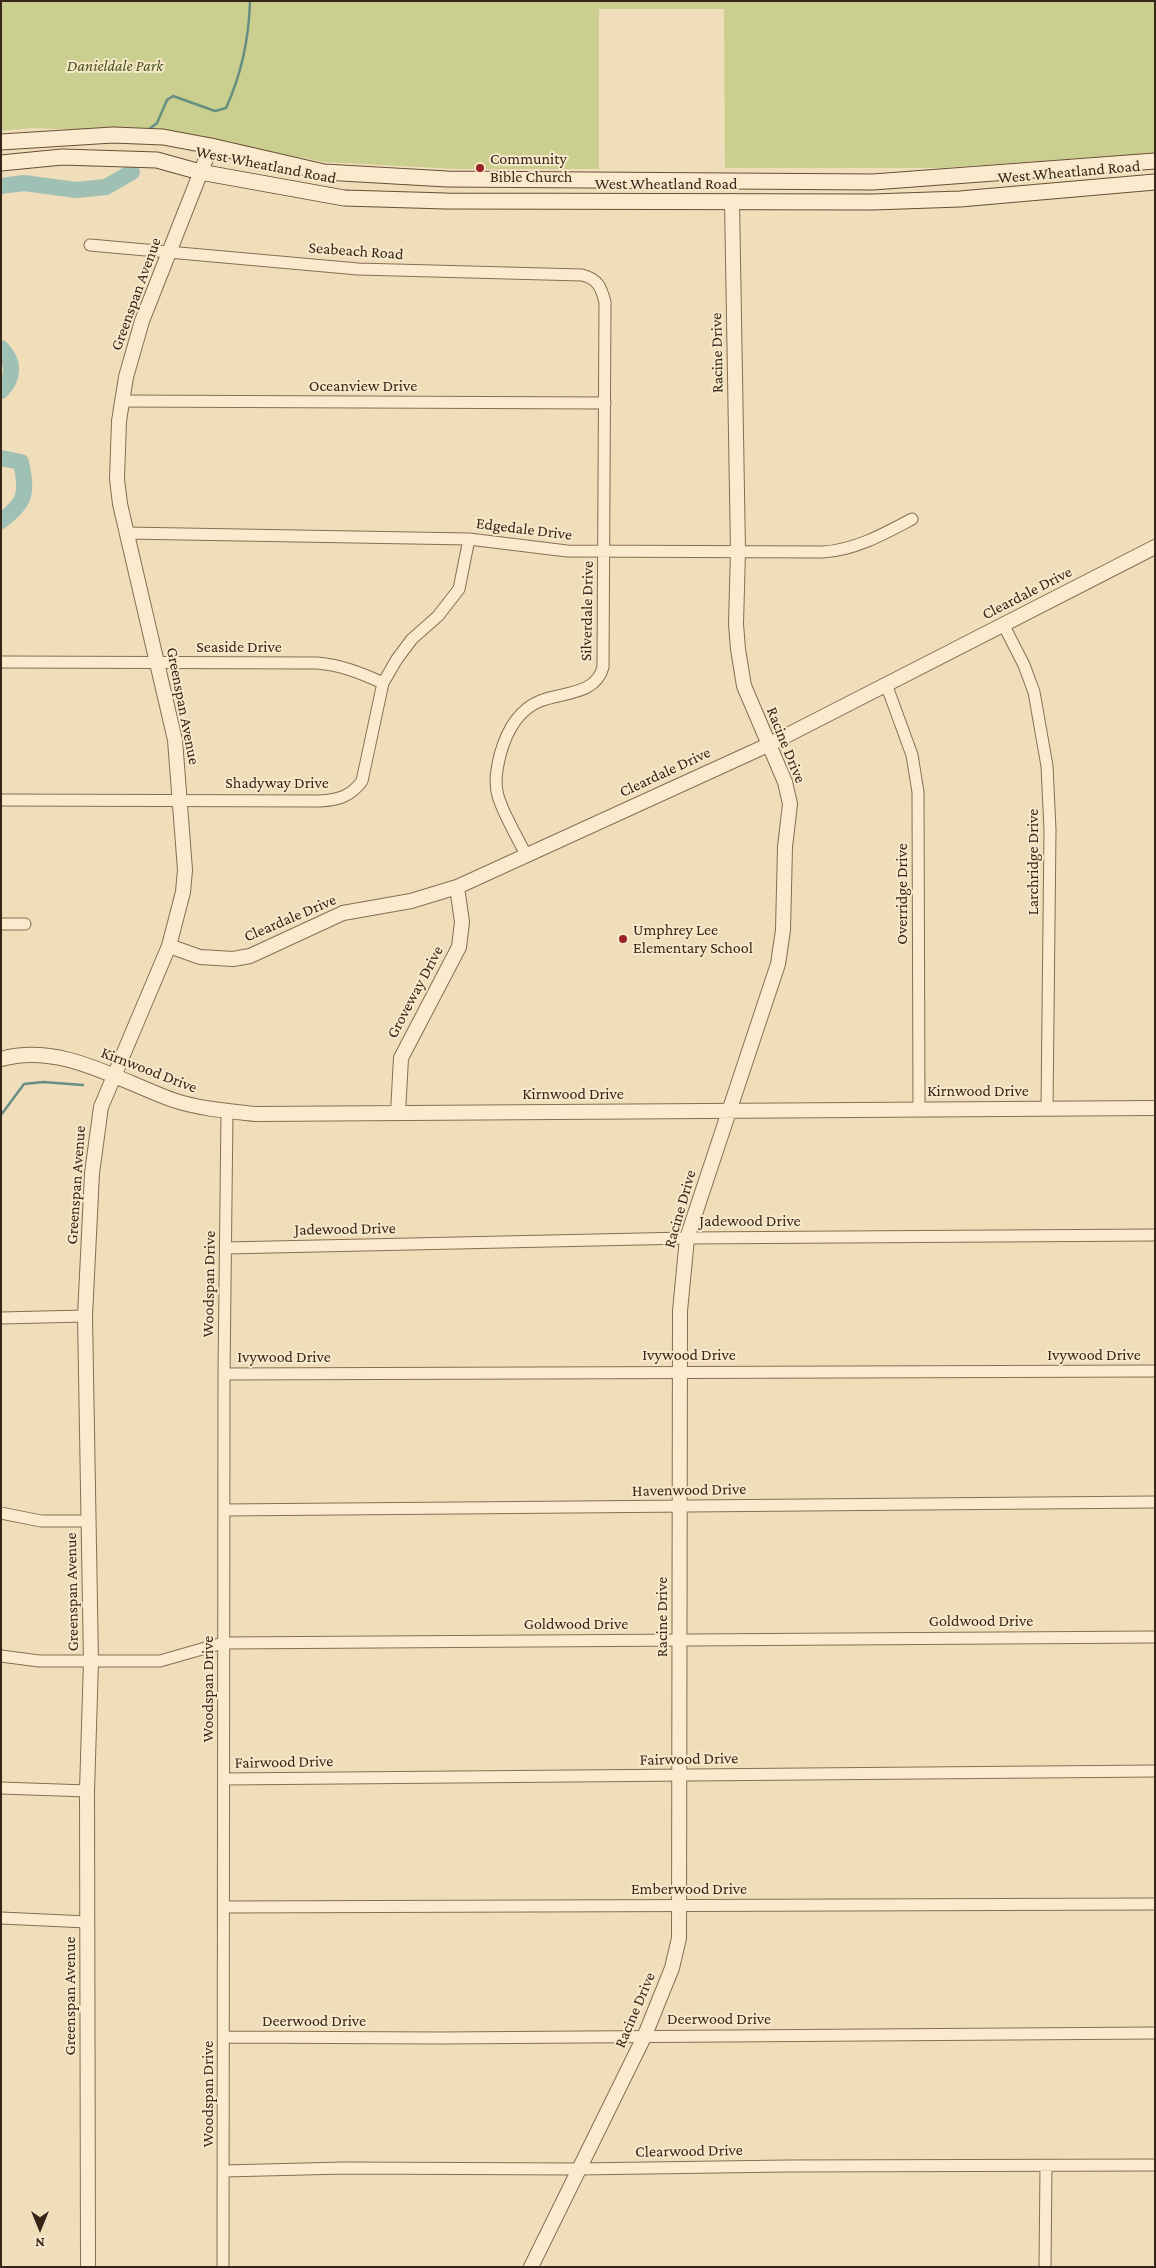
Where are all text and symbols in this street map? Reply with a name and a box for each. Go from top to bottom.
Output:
park label: Danieldale Park [67,56,163,76]
street label: West Wheatland Road [194,142,338,188]
place label: Community Bible Church [490,149,572,187]
street label: West Wheatland Road [997,156,1141,188]
marker: Community Bible Church [474,162,486,174]
street label: West Wheatland Road [595,174,737,194]
street label: Greenspan Avenue [107,235,165,353]
street label: Seabeach Road [308,238,404,264]
street label: Racine Drive [707,313,727,393]
street label: Oceanview Drive [309,376,417,396]
street label: Edgedale Drive [475,514,573,544]
street label: Silverdale Drive [577,561,597,661]
street label: Cleardale Drive [979,562,1075,624]
street label: Seaside Drive [196,637,282,657]
street label: Greenspan Avenue [162,646,204,766]
street label: Racine Drive [762,704,810,786]
street label: Cleardale Drive [616,743,714,801]
street label: Shadyway Drive [225,773,329,793]
street label: Larchridge Drive [1023,809,1043,915]
street label: Overridge Drive [892,843,912,945]
street label: Cleardale Drive [241,890,339,946]
place label: Umphrey Lee Elementary School [633,920,753,958]
marker: Umphrey Lee Elementary School [617,933,629,945]
street label: Groveway Drive [383,943,447,1041]
street label: Kirnwood Drive [98,1043,200,1097]
street label: Kirnwood Drive [927,1081,1029,1101]
street label: Kirnwood Drive [522,1084,624,1104]
street label: Greenspan Avenue [62,1125,90,1245]
street label: Racine Drive [660,1168,700,1250]
street label: Jadewood Drive [699,1211,801,1231]
street label: Jadewood Drive [294,1219,396,1239]
street label: Woodspan Drive [198,1230,220,1338]
street label: Ivywood Drive [642,1345,736,1365]
street label: Ivywood Drive [1047,1345,1141,1365]
street label: Ivywood Drive [237,1347,331,1367]
street label: Havenwood Drive [632,1479,746,1501]
street label: Greenspan Avenue [61,1532,83,1652]
street label: Racine Drive [652,1577,672,1657]
street label: Goldwood Drive [929,1611,1033,1631]
street label: Goldwood Drive [524,1614,628,1634]
street label: Woodspan Drive [198,1636,218,1742]
street label: Fairwood Drive [640,1749,738,1769]
street label: Fairwood Drive [235,1752,333,1772]
street label: Emberwood Drive [631,1879,747,1899]
street label: Greenspan Avenue [60,1937,80,2055]
street label: Racine Drive [610,1969,660,2051]
street label: Deerwood Drive [667,2009,771,2029]
street label: Deerwood Drive [262,2011,366,2031]
street label: Woodspan Drive [198,2041,218,2147]
street label: Clearwood Drive [635,2140,743,2162]
north arrow [15,2203,65,2253]
text: N [35,2235,45,2251]

